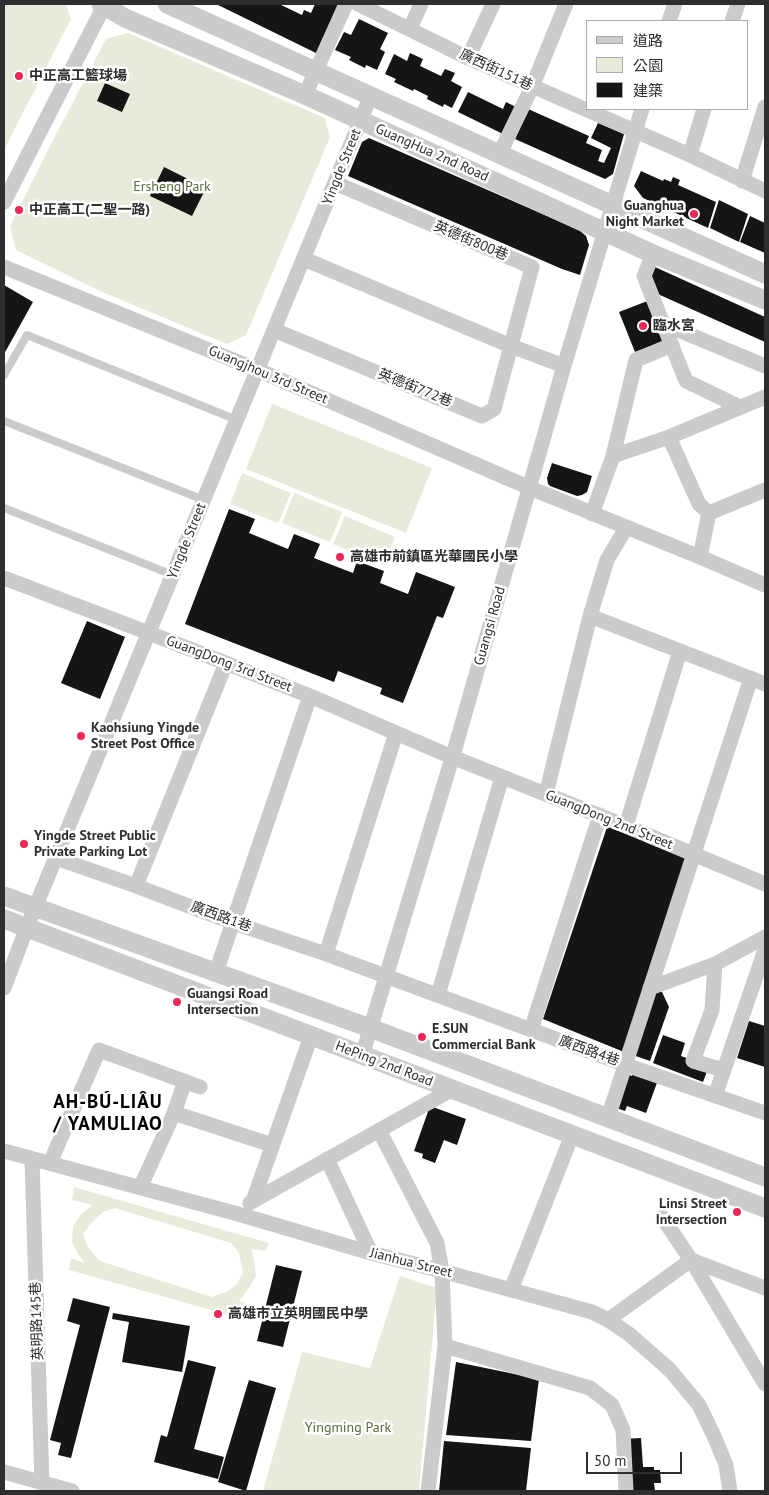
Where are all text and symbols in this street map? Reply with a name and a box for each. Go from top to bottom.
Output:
legend [586,20,749,110]
text: 道路 [633,31,663,50]
street label: 廣西街151巷 [457,46,535,94]
text: 公園 [633,56,663,75]
place label: 中正高工籃球場 [29,68,127,84]
marker: 中正高工籃球場 [13,70,25,82]
text: 建築 [633,81,663,100]
street label: GuangHua 2nd Road [373,121,491,185]
street label: Yingde Street [319,126,365,208]
park label: Ersheng Park [133,179,211,195]
place label: Guanghua Night Market [606,198,684,230]
place label: 中正高工(二聖一路) [29,202,150,218]
marker: 中正高工(二聖一路) [13,204,25,216]
marker: Guanghua Night Market [688,208,700,220]
street label: 英德街800巷 [431,218,511,264]
place label: 臨水宮 [653,318,695,334]
marker: 臨水宮 [637,320,649,332]
street label: Guangjhou 3rd Street [206,342,330,408]
street label: 英德街772巷 [375,365,455,411]
street label: Yingde Street [164,500,210,582]
place label: 高雄市前鎮區光華國民小學 [350,549,518,565]
marker: 高雄市前鎮區光華國民小學 [334,551,346,563]
street label: Guangsi Road [471,585,509,667]
street label: GuangDong 3rd Street [164,632,294,696]
place label: Kaohsiung Yingde Street Post Office [91,720,199,752]
marker: Kaohsiung Yingde Street Post Office [75,730,87,742]
street label: GuangDong 2nd Street [543,787,675,853]
place label: Yingde Street Public Private Parking Lot [34,828,156,860]
marker: Yingde Street Public Private Parking Lot [18,838,30,850]
street label: 廣西路1巷 [188,898,254,936]
place label: Guangsi Road Intersection [187,986,268,1019]
marker: Guangsi Road Intersection [171,996,183,1008]
place label: E.SUN Commercial Bank [432,1021,536,1054]
marker: E.SUN Commercial Bank [416,1031,428,1043]
street label: 廣西路4巷 [556,1032,622,1070]
street label: HePing 2nd Road [333,1038,435,1090]
district label: AH-BÚ-LIÂU / YAMULIAO [52,1092,164,1136]
place label: Linsi Street Intersection [656,1196,727,1228]
marker: Linsi Street Intersection [731,1206,743,1218]
street label: Jianhua Street [368,1245,454,1281]
street label: 英明路145巷 [27,1281,47,1361]
place label: 高雄市立英明國民中學 [228,1306,368,1322]
marker: 高雄市立英明國民中學 [212,1308,224,1320]
park label: Yingming Park [305,1420,391,1436]
scale bar [589,1442,685,1474]
text: 50 m [594,1451,627,1470]

